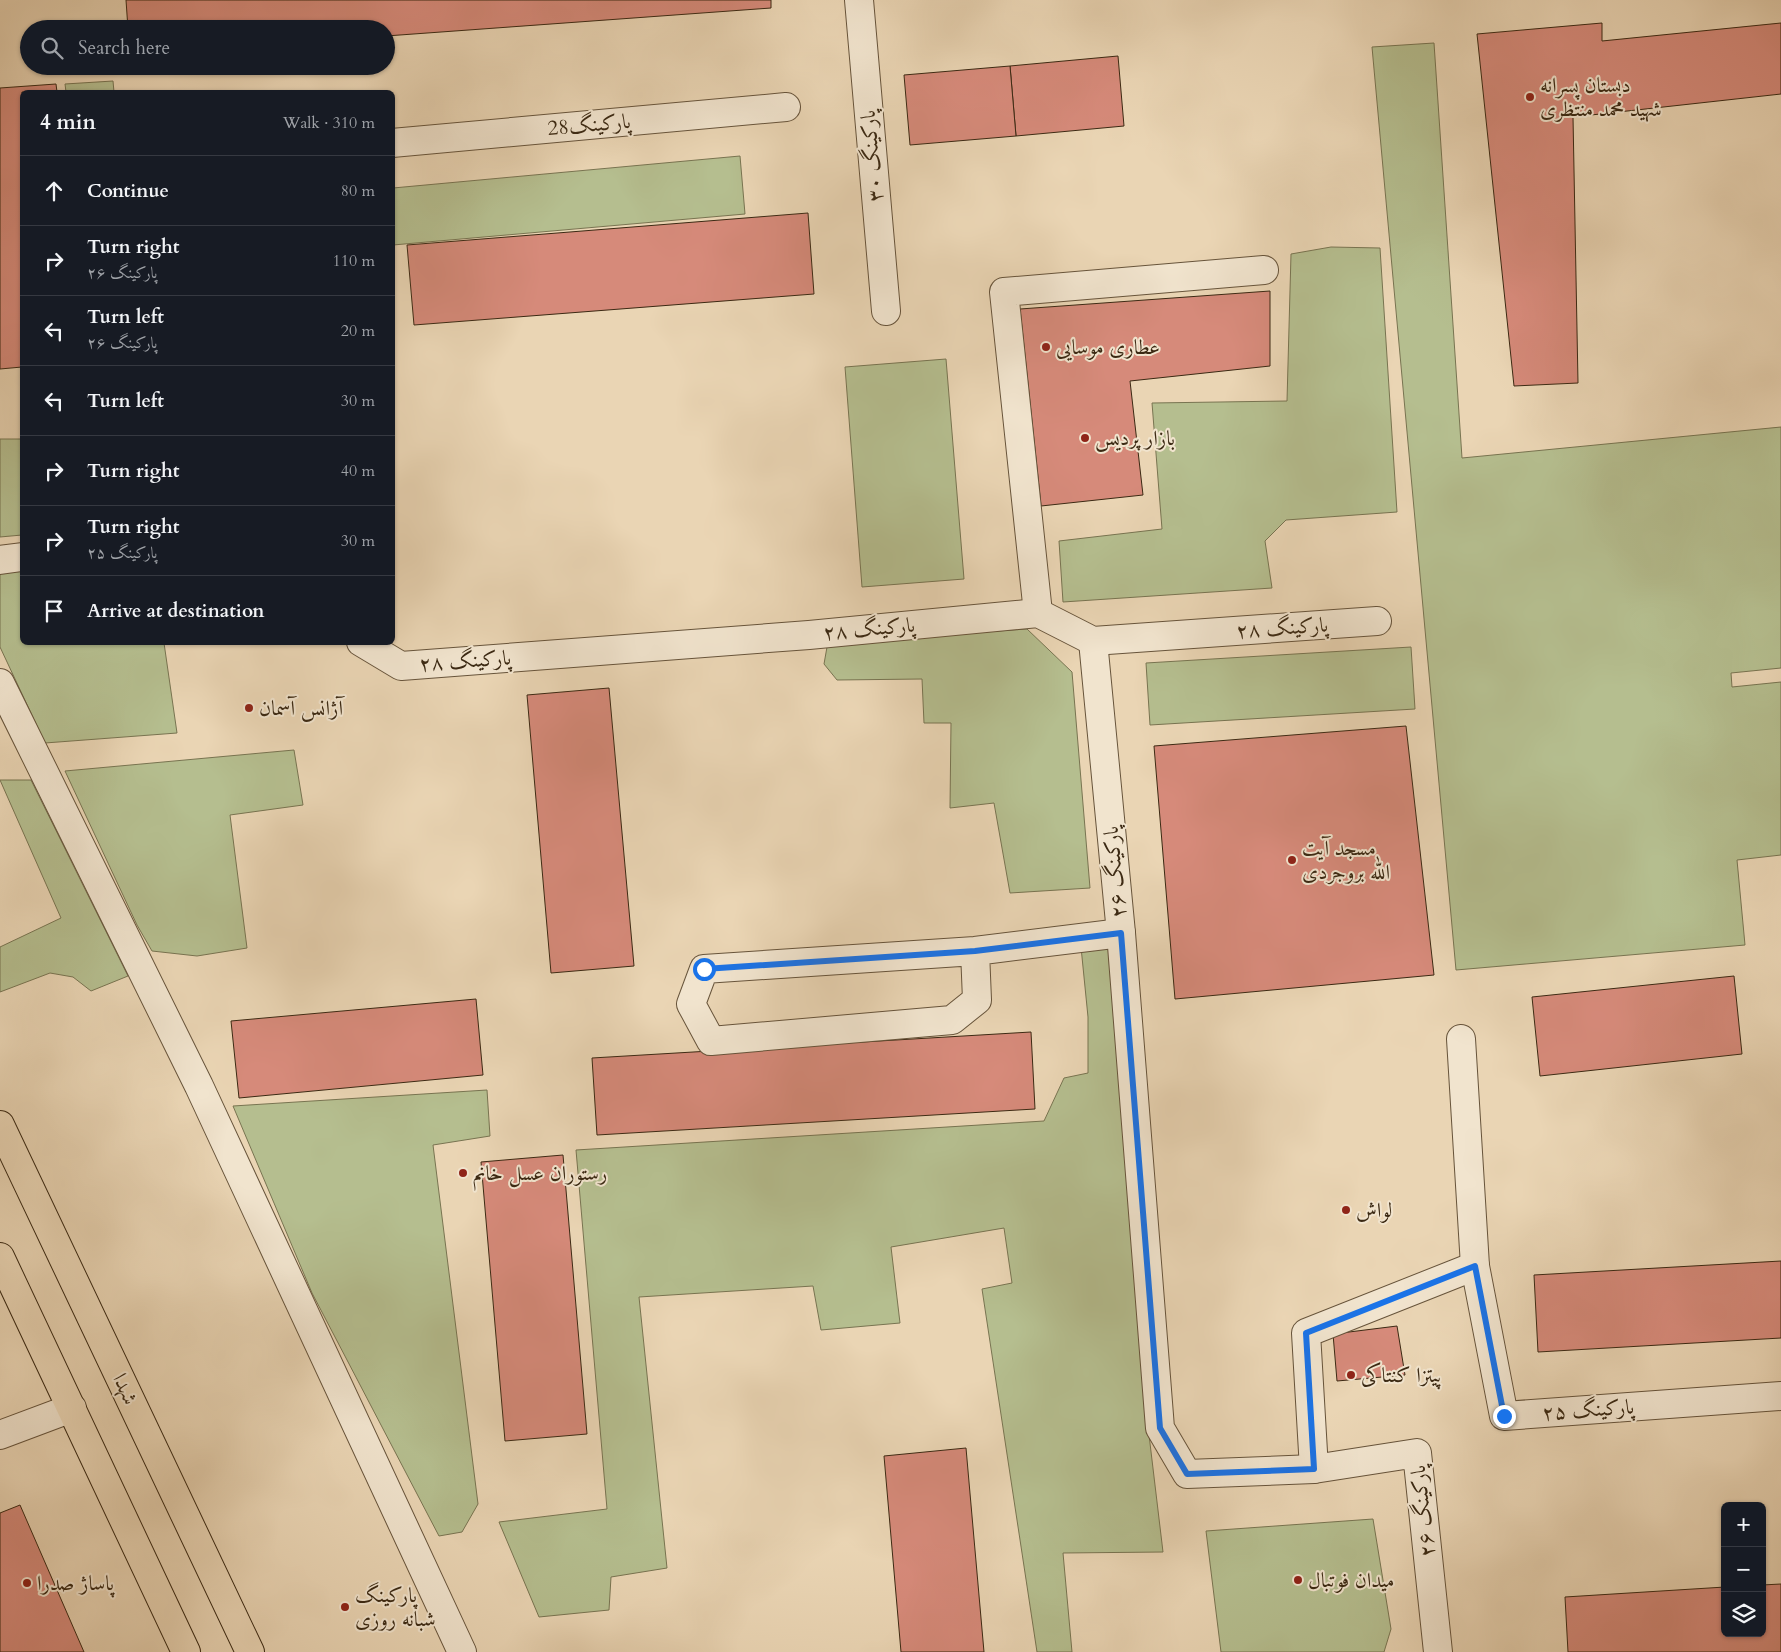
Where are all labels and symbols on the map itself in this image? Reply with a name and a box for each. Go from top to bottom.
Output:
place label: دبستان پسرانه شهید محمد منتظری [1540,71,1662,124]
marker: دبستان پسرانه شهید محمد منتظری [1524,91,1536,103]
street label: پارکینگ28 [546,107,633,143]
street label: پارکینگ ۳۰ [853,108,890,203]
place label: عطاری موسایی [1056,333,1160,362]
marker: عطاری موسایی [1040,341,1052,353]
place label: بازار پردیس [1095,424,1175,453]
marker: بازار پردیس [1079,432,1091,444]
street label: پارکینگ ۲۸ [822,610,917,647]
street label: پارکینگ ۲۸ [1235,610,1330,646]
street label: پارکینگ ۲۸ [418,643,513,679]
place label: آژانس آسمان [259,694,345,723]
marker: آژانس آسمان [243,702,255,714]
street label: پارکینگ ۲۶ [1096,824,1133,919]
place label: مسجد آیت الله بروجردی [1302,834,1390,887]
marker: مسجد آیت الله بروجردی [1286,854,1298,866]
route start [693,958,716,981]
place label: رستوران عسل خانم [473,1159,607,1191]
marker: رستوران عسل خانم [457,1167,469,1179]
place label: لواش [1356,1196,1392,1225]
marker: لواش [1340,1204,1352,1216]
place label: پیتزا کنتاکی [1361,1361,1442,1390]
street label: شهدا [105,1369,145,1409]
marker: پیتزا کنتاکی [1345,1369,1357,1381]
street label: پارکینگ ۲۵ [1541,1392,1636,1428]
route end [1493,1405,1516,1428]
street label: پارکینگ ۲۶ [1404,1463,1442,1558]
place label: میدان فوتبال [1308,1566,1395,1595]
place label: پاساژ صدرا [37,1569,115,1598]
marker: میدان فوتبال [1292,1574,1304,1586]
marker: پاساژ صدرا [21,1577,33,1589]
place label: پارکینگ شبانه روزی [355,1581,436,1634]
marker: پارکینگ شبانه روزی [339,1601,351,1613]

